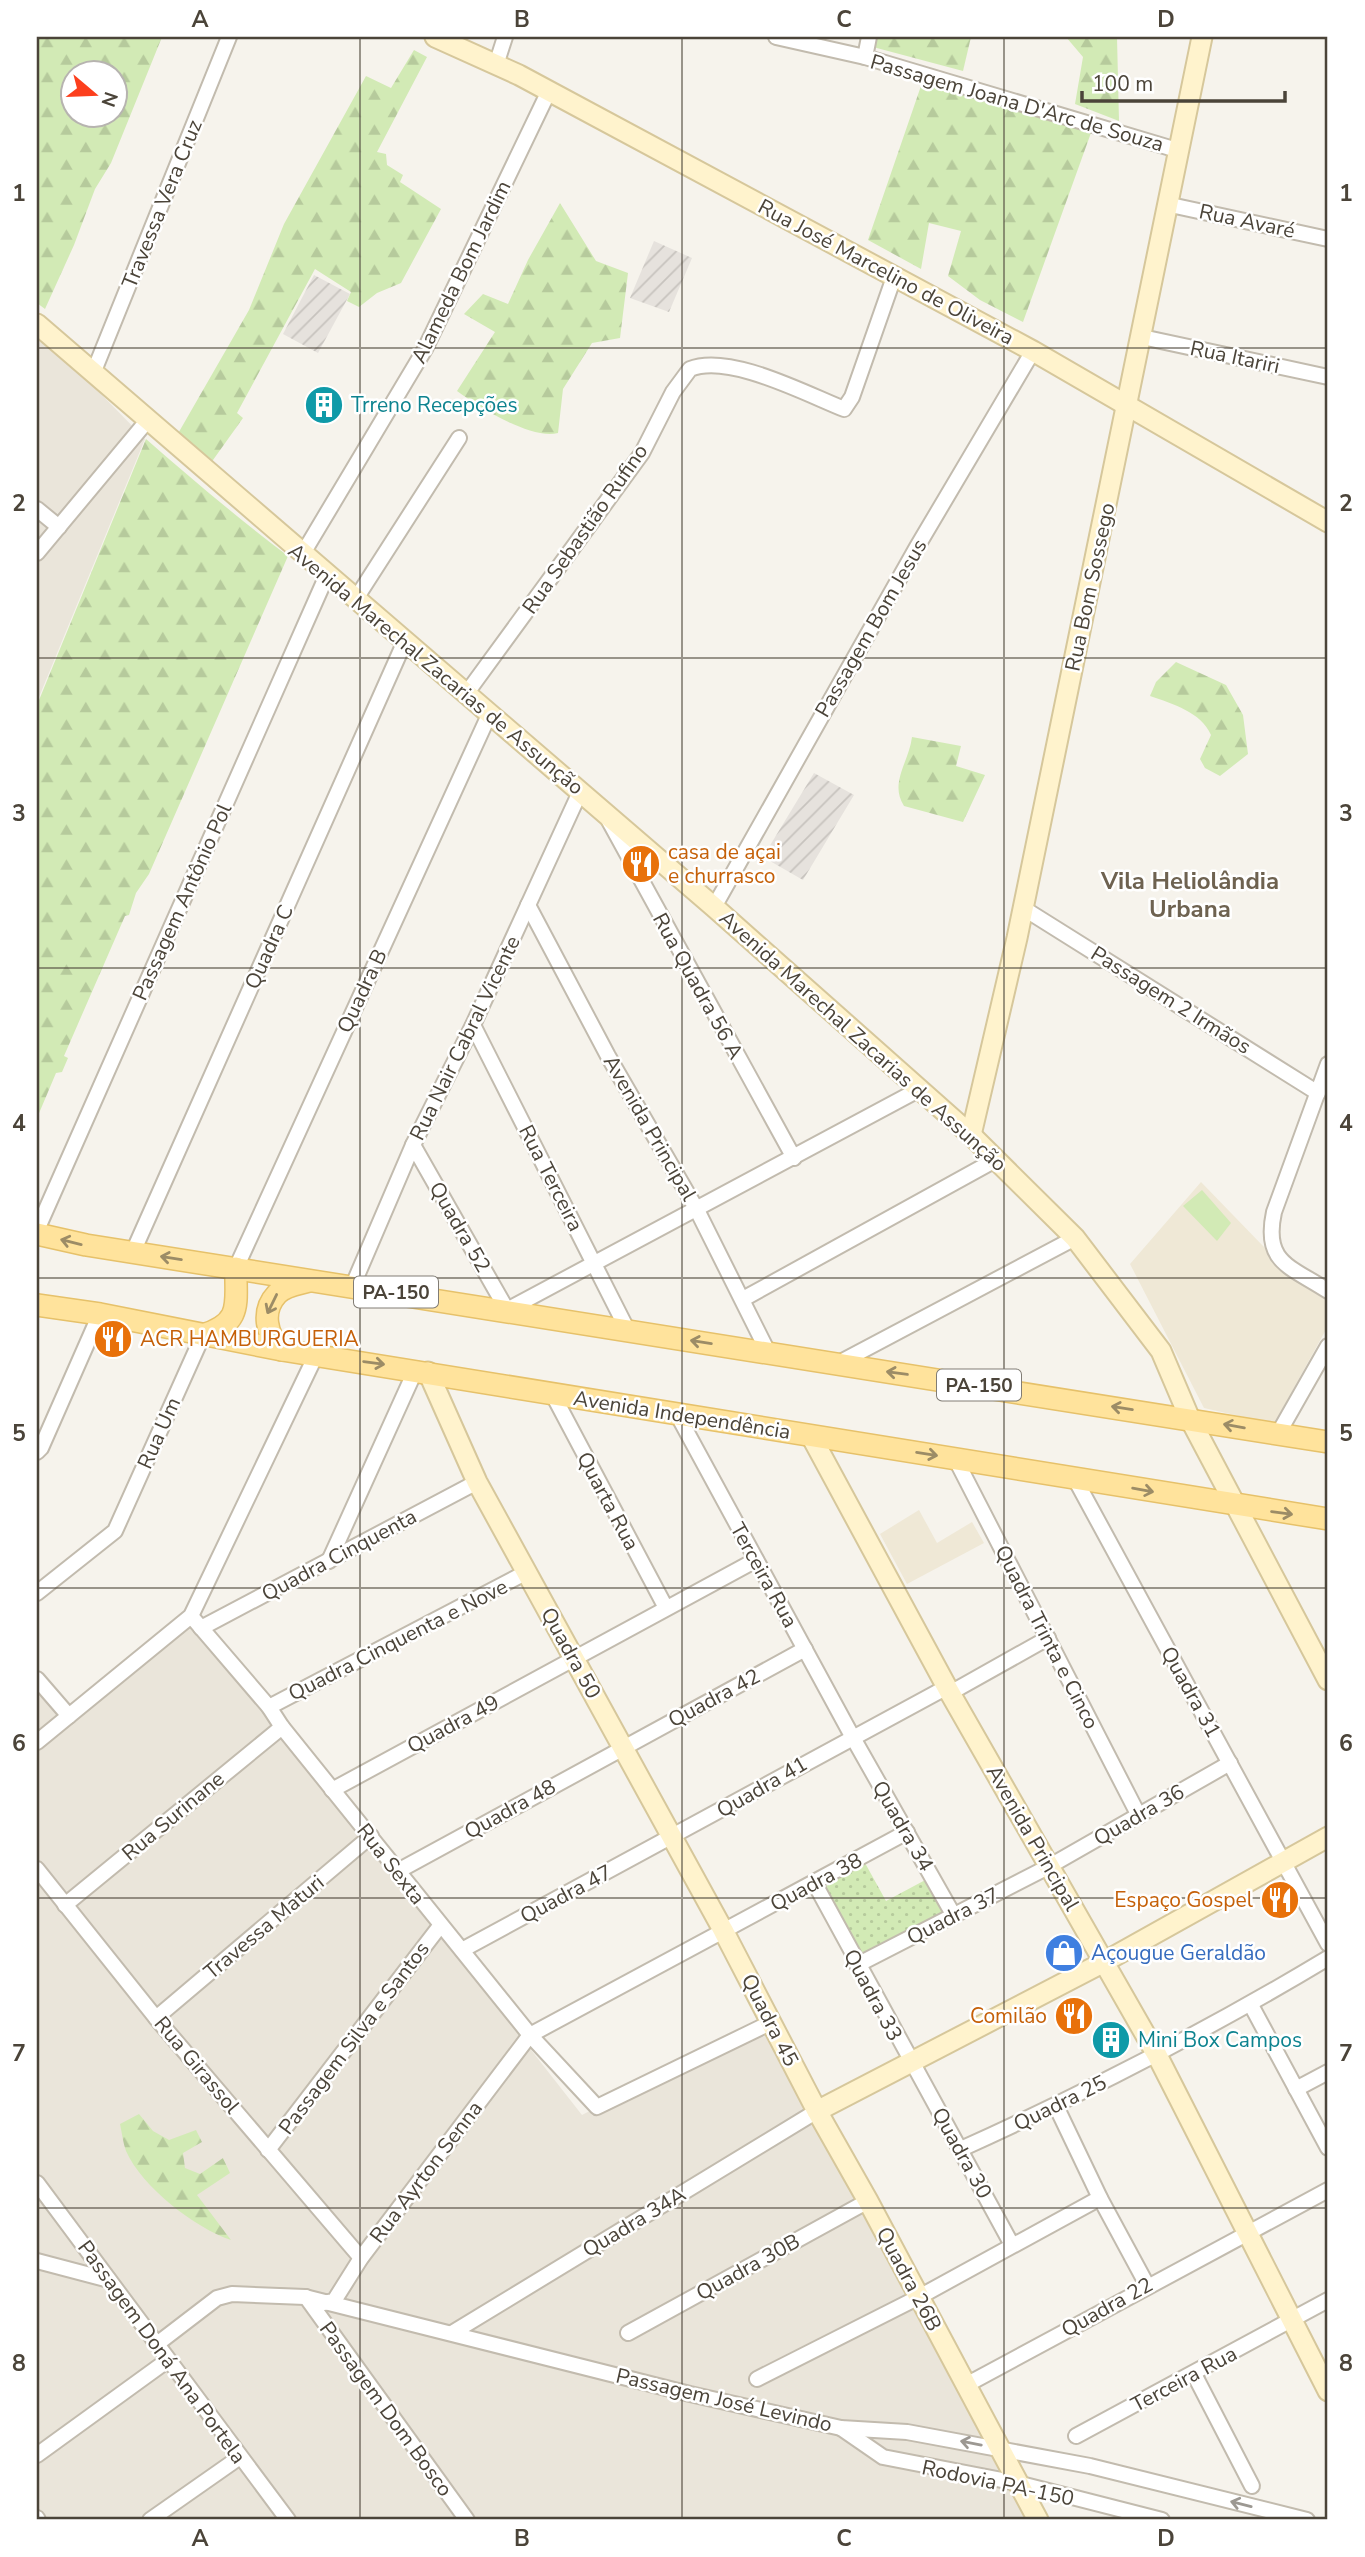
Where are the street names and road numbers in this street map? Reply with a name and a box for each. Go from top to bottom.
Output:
street label: Passagem Joana D'Arc de Souza [867,48,1167,158]
street label: Travessa Vera Cruz [115,115,209,292]
street label: Alameda Bom Jardim [405,176,517,368]
street label: Rua José Marcelino de Oliveira [753,193,1019,351]
street label: Rua Avaré [1196,197,1298,245]
street label: Rua Itariri [1188,334,1282,380]
street label: Rua Sebastião Rufino [516,438,654,620]
street label: Rua Bom Sossego [1058,500,1122,674]
street label: Passagem Bom Jesus [809,534,933,722]
street label: Avenida Marechal Zacarias de Assunção [282,537,590,801]
street label: Passagem Antônio Pol [126,798,238,1005]
street label: Quadra C [238,900,300,994]
street label: Avenida Marechal Zacarias de Assunção [713,904,1013,1178]
street label: Rua Quadra 56 A [646,908,750,1064]
street label: Rua Nair Cabral Vicente [403,931,527,1145]
street label: Passagem 2 Irmãos [1086,939,1256,1061]
street label: Quadra B [330,945,394,1037]
street label: Avenida Principal [597,1050,703,1207]
street label: Rua Terceira [512,1120,590,1236]
street label: Quadra 52 [423,1177,497,1277]
road number: PA-150 [354,1276,438,1308]
road number: PA-150 [937,1370,1021,1400]
street label: Avenida Independência [572,1384,792,1446]
street label: Rua Um [131,1393,187,1473]
street label: Quarta Rua [570,1447,646,1555]
street label: Quadra Cinquenta [257,1502,421,1608]
street label: Terceira Rua [724,1517,804,1633]
street label: Quadra Trinta e Cinco [988,1540,1106,1734]
street label: Quadra Cinquenta e Nove [284,1572,512,1708]
street label: Quadra 50 [534,1602,608,1704]
street label: Quadra 31 [1154,1641,1228,1743]
street label: Quadra 42 [663,1662,765,1734]
street label: Quadra 49 [402,1688,504,1760]
street label: Quadra 41 [712,1750,812,1824]
street label: Avenida Principal [980,1760,1086,1917]
street label: Rua Surinane [116,1765,230,1867]
street label: Quadra 48 [459,1772,561,1846]
street label: Quadra 34 [866,1776,940,1876]
street label: Quadra 36 [1089,1778,1189,1852]
street label: Rua Sexta [350,1818,432,1910]
street label: Quadra 38 [765,1846,867,1918]
street label: Quadra 47 [515,1858,617,1930]
street label: Travessa Maturi [198,1868,330,1986]
street label: Quadra 37 [902,1881,1004,1951]
street label: Passagem Silva e Santos [272,1936,436,2140]
street label: Quadra 33 [837,1944,909,2046]
street label: Quadra 45 [735,1969,805,2071]
street label: Rua Girassol [148,2010,247,2120]
street label: Quadra 25 [1009,2068,1111,2138]
street label: Rua Ayrton Senna [363,2095,489,2249]
street label: Quadra 30 [925,2102,999,2204]
street label: Quadra 34A [577,2180,691,2264]
street label: Quadra 26B [870,2222,948,2336]
street label: Quadra 30B [691,2227,805,2307]
street label: Passagem Doná Ana Portela [71,2235,253,2469]
street label: Quadra 22 [1056,2270,1158,2344]
street label: Passagem Dom Bosco [313,2316,459,2502]
street label: Terceira Rua [1126,2339,1242,2419]
street label: Passagem José Levindo [613,2361,835,2439]
street label: Rodovia PA-150 [919,2453,1077,2513]

